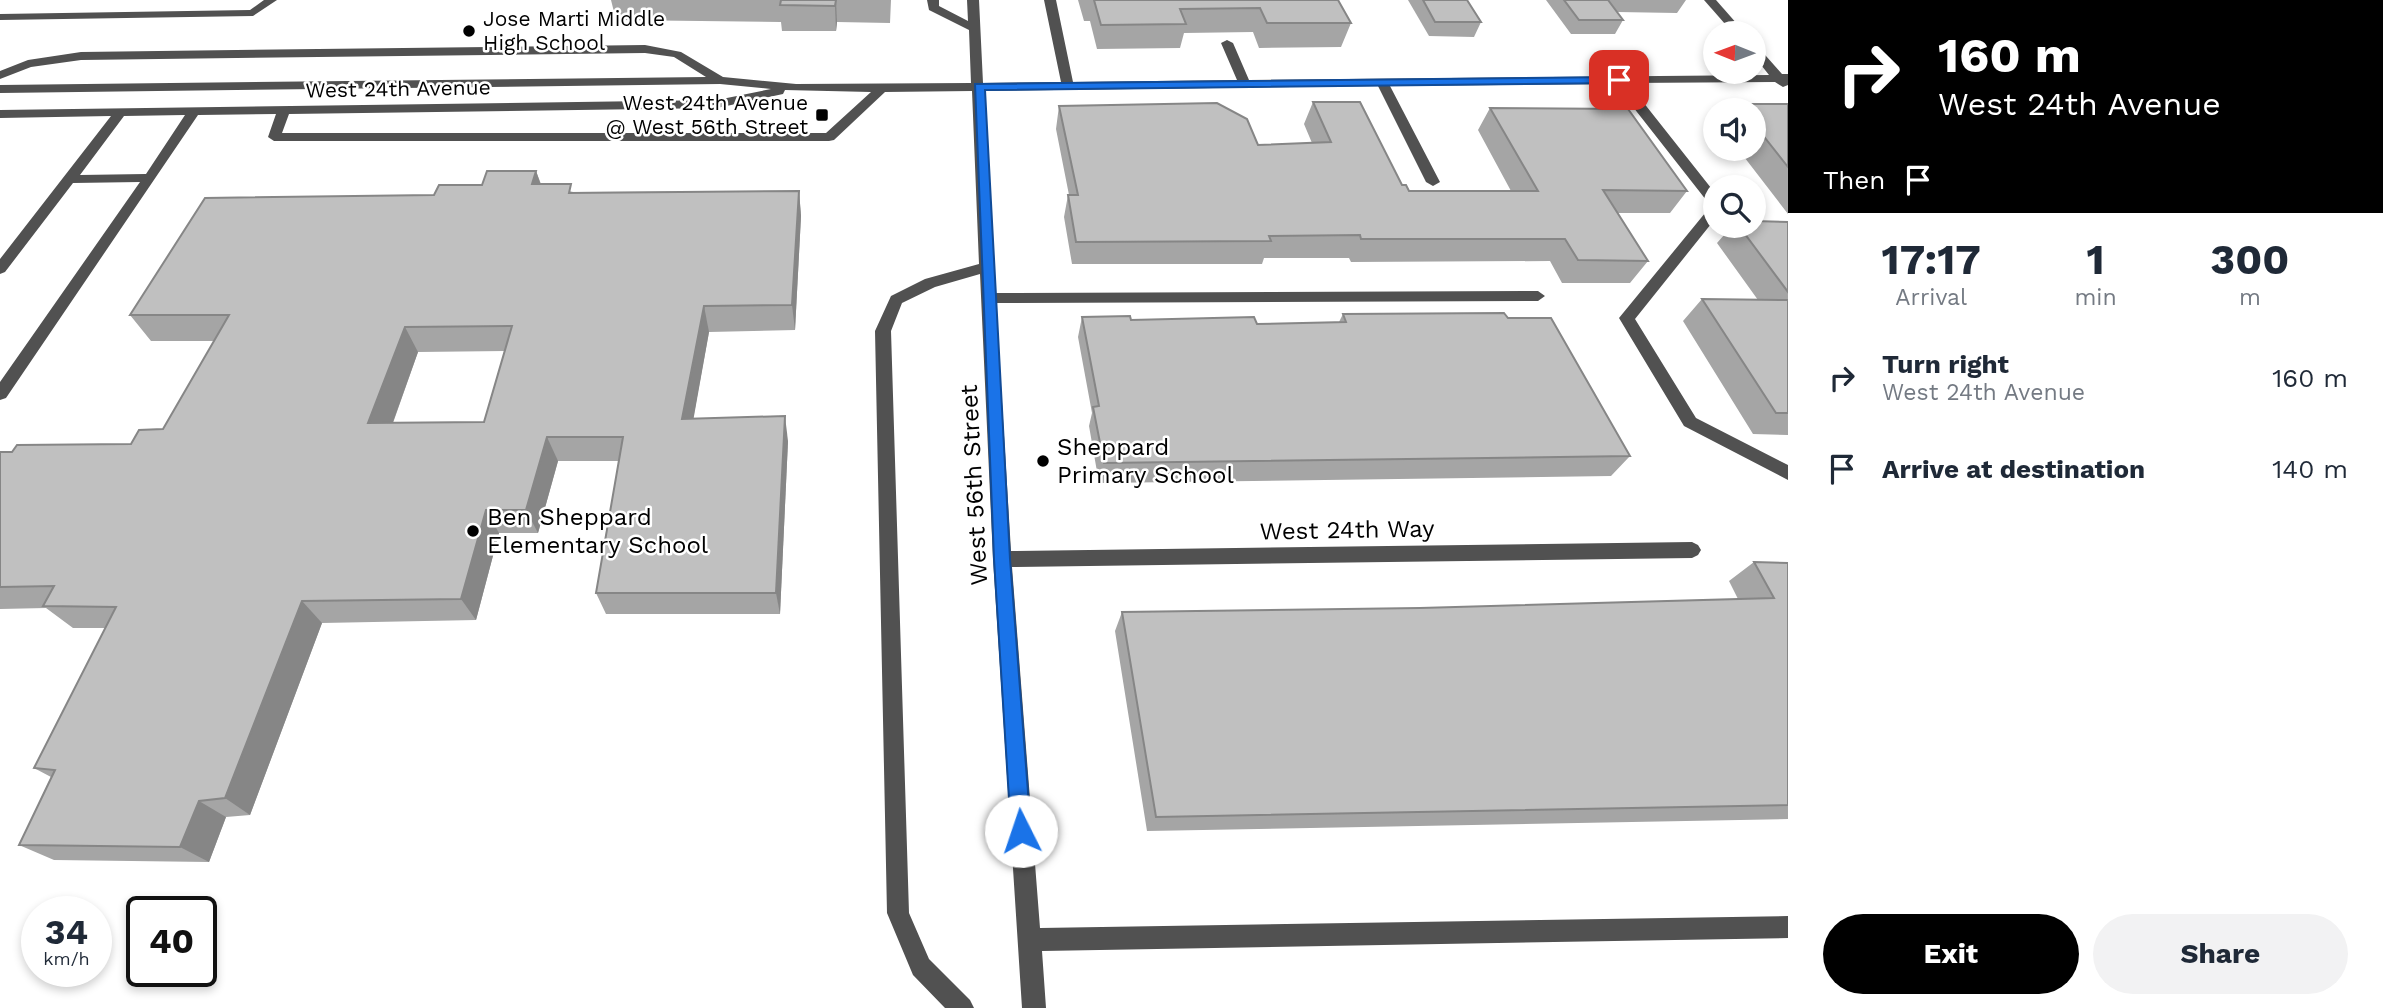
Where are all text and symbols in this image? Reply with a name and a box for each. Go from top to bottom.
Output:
place label: Jose Marti Middle High School [483,6,665,55]
north arrow [1703,21,1766,84]
map controls [1703,21,1766,238]
marker: Jose Marti Middle High School [461,23,477,39]
text: 160 m [1938,26,2081,84]
icon: right [1823,28,1914,119]
pin [1589,50,1649,110]
icon: arrive [1600,61,1638,99]
street label: West 24th Avenue [305,74,491,103]
text: West 24th Avenue [1938,85,2221,123]
place label: West 24th Avenue @ West 56th Street [605,90,808,139]
button: sound [1703,98,1766,161]
marker: West 24th Avenue @ West 56th Street [814,107,830,123]
icon: arrive [1899,161,1937,199]
text: Then [1823,165,1885,195]
button: search [1703,175,1766,238]
text: 17:17 [1882,235,1981,284]
text: 1 [2087,235,2105,284]
text: 300 [2210,235,2289,284]
text: Arrival [1895,284,1967,311]
text: min [2074,284,2117,311]
text: m [2239,284,2261,311]
text: Turn right [1882,349,2009,379]
icon: right [1823,359,1861,397]
text: 160 m [2272,363,2348,393]
text: West 24th Avenue [1882,379,2085,406]
street label: West 56th Street [955,384,993,586]
place label: Sheppard Primary School [1057,433,1235,489]
icon: arrive [1823,450,1861,488]
marker: Sheppard Primary School [1035,453,1051,469]
text: Arrive at destination [1882,454,2145,484]
text: 140 m [2272,454,2348,484]
place label: Ben Sheppard Elementary School [487,503,709,559]
street label: West 24th Way [1259,514,1435,546]
marker: Ben Sheppard Elementary School [465,523,481,539]
position arrow [984,794,1058,868]
speed limit sign: 40 [126,896,217,987]
text: 34 [45,911,88,953]
button: Exit [1823,914,2079,994]
button: Share [2093,914,2348,994]
text: km/h [43,948,90,969]

